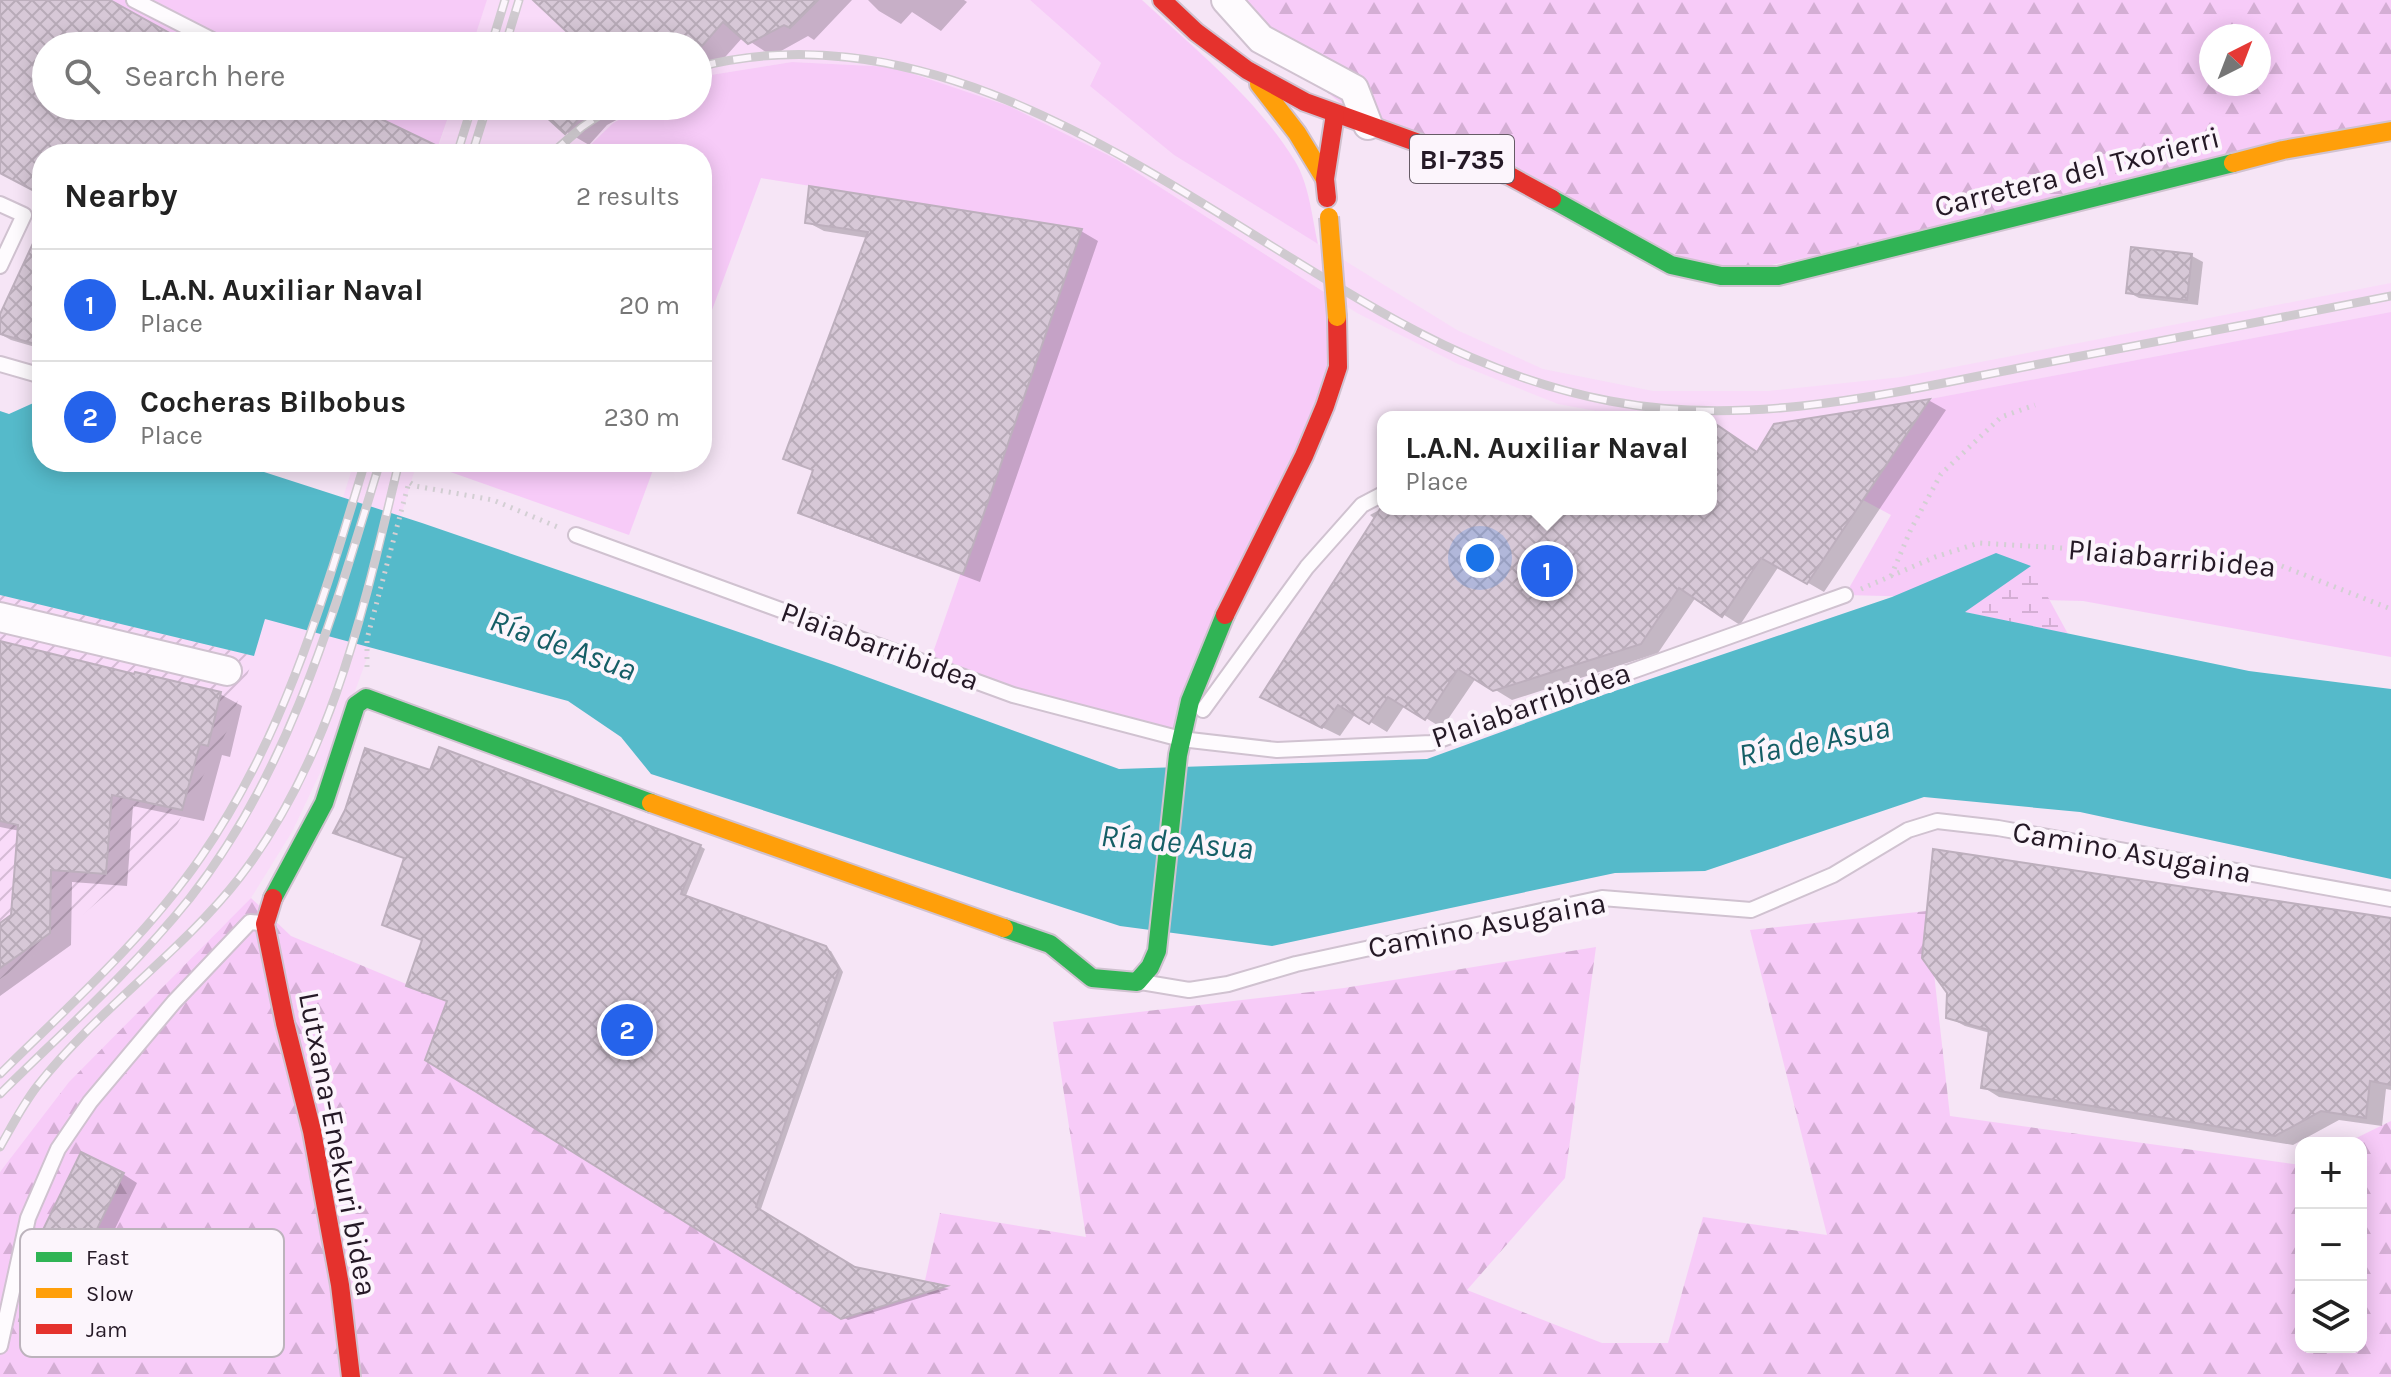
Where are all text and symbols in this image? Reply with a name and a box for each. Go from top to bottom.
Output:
north arrow [2199,24,2271,96]
search box [32,32,712,120]
icon: search [60,54,104,98]
text: Search here [124,58,285,94]
street label: Carretera del Txorierri [1931,119,2223,225]
road number: BI-735 [1410,135,1514,183]
text: Nearby [64,176,178,216]
text: 2 results [576,181,680,212]
text: L.A.N. Auxiliar Naval [140,272,423,308]
text: 1 [85,290,95,321]
text: 20 m [619,290,680,321]
text: Place [140,308,203,339]
text: Cocheras Bilbobus [140,384,406,420]
text: 2 [82,402,98,433]
text: 230 m [604,402,680,433]
popup [1377,411,1717,515]
text: Place [140,420,203,451]
text: L.A.N. Auxiliar Naval [1405,430,1689,466]
text: Place [1405,466,1468,497]
street label: Plaiabarribidea [2067,531,2277,585]
your location [1460,538,1500,578]
pin: 1 [1521,541,1573,601]
street label: Plaiabarribidea [776,593,984,699]
water label: Ría de Asua [485,601,641,689]
street label: Plaiabarribidea [1427,654,1635,756]
water label: Ría de Asua [1735,708,1893,774]
street label: Camino Asugaina [2010,813,2254,891]
water label: Ría de Asua [1099,817,1255,867]
street label: Camino Asugaina [1365,884,1609,966]
street label: Lutxana-Enekuri bidea [291,989,385,1299]
pin: 2 [601,1000,653,1060]
map controls [2295,1137,2367,1353]
button: + [2295,1137,2367,1209]
button: − [2295,1209,2367,1281]
legend [20,1229,284,1357]
text: Fast [86,1245,129,1271]
text: Slow [86,1281,133,1307]
button: layers [2295,1281,2367,1353]
text: Jam [86,1317,128,1343]

